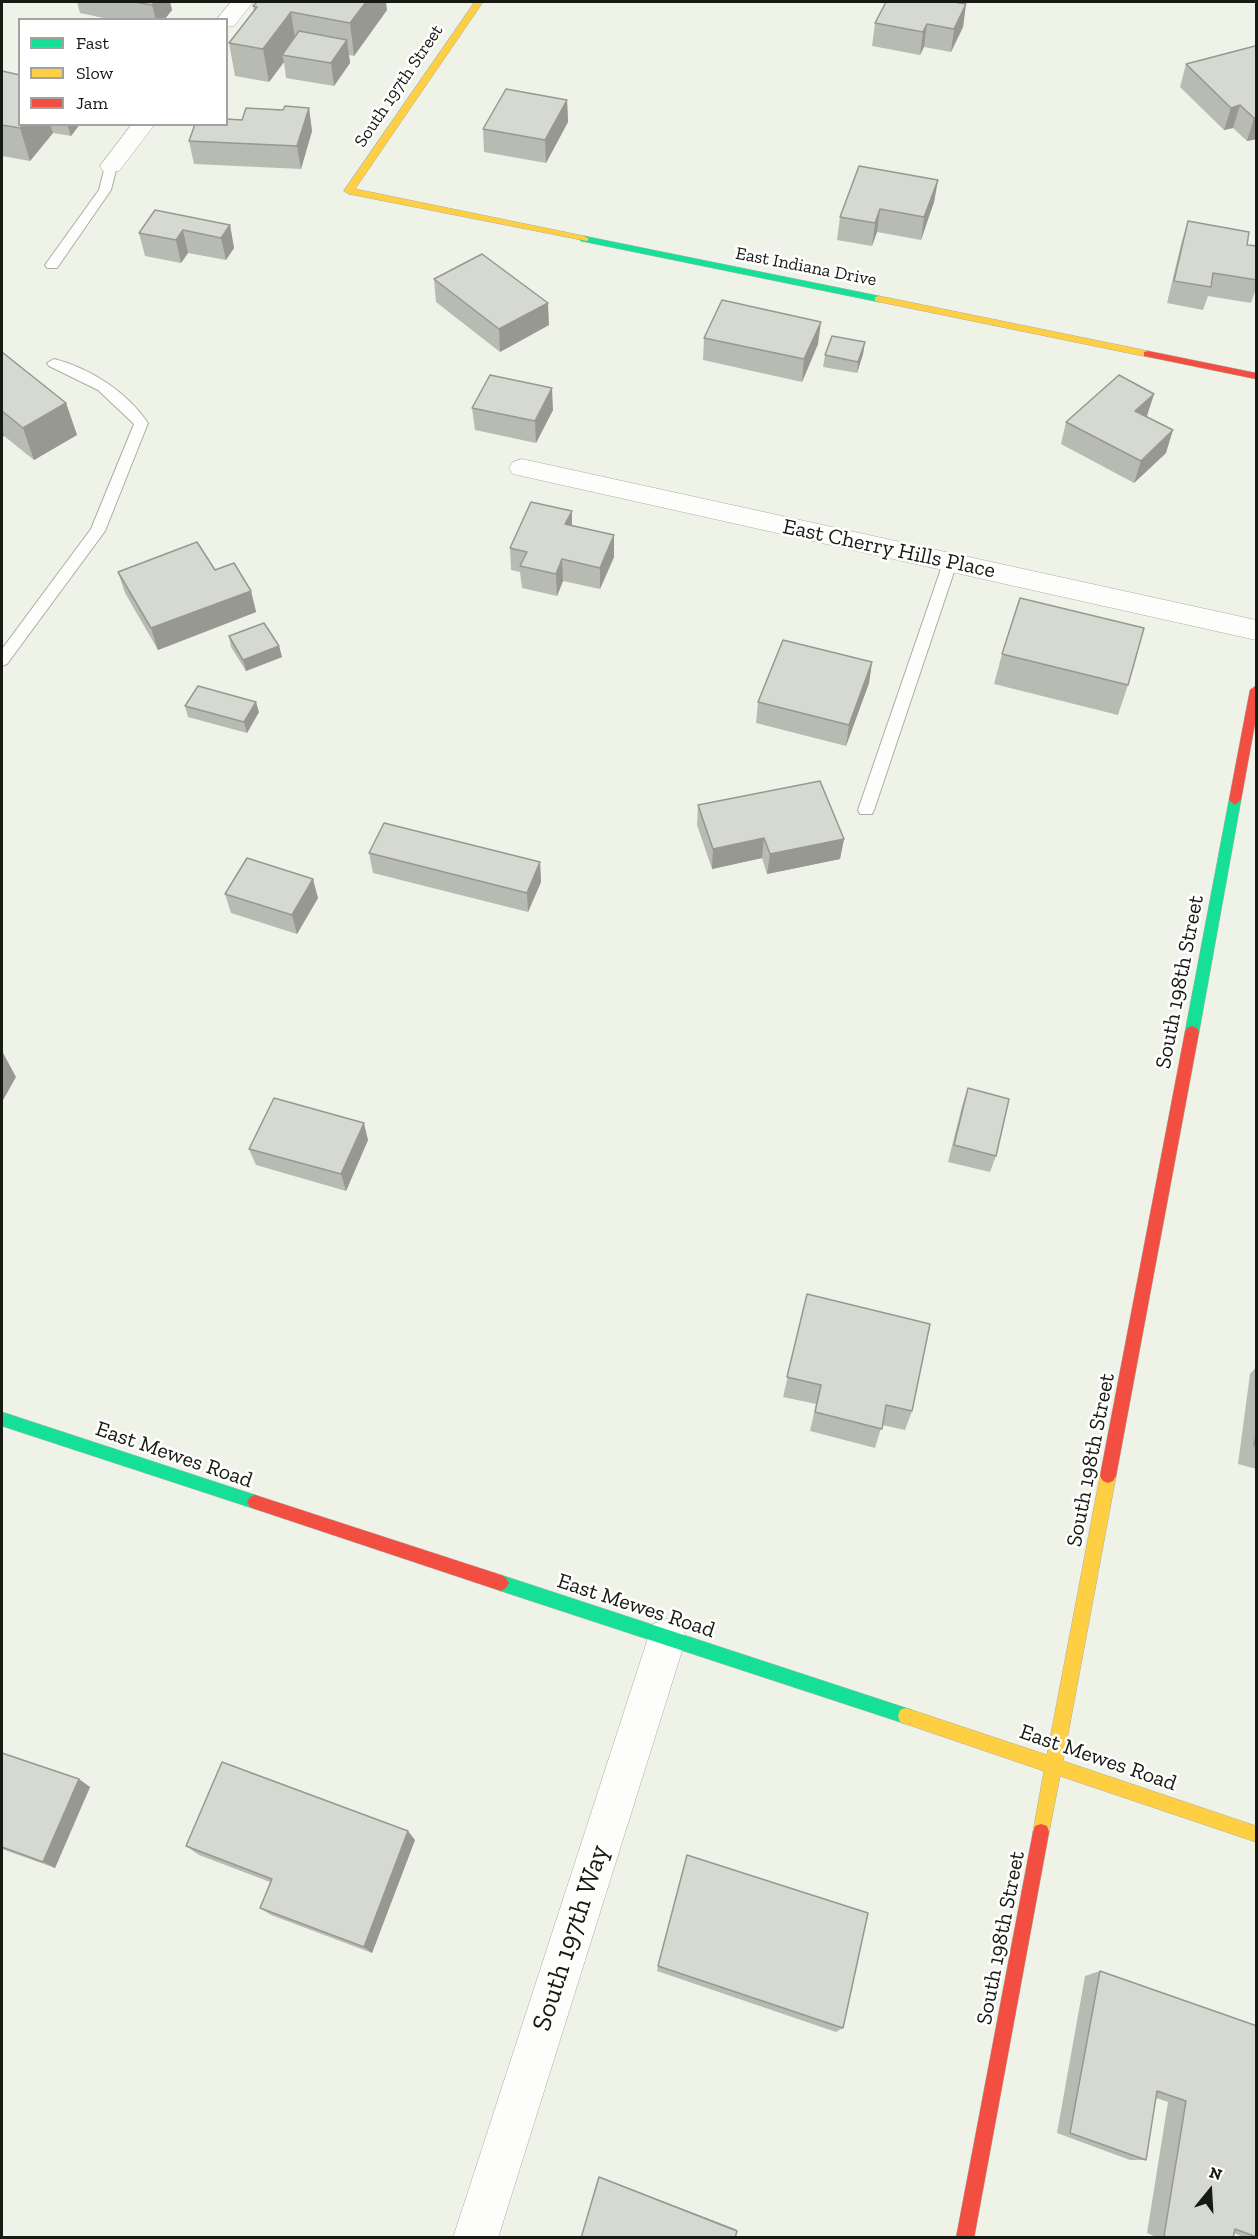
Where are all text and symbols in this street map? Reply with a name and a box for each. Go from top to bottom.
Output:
legend [18,18,228,126]
street label: South 197th Street [350,21,448,151]
text: Fast [76,32,109,54]
text: Slow [76,62,113,84]
text: Jam [76,92,108,114]
street label: East Indiana Drive [734,243,878,291]
street label: East Cherry Hills Place [780,514,998,584]
street label: South 198th Street [1150,893,1210,1071]
street label: South 198th Street [1061,1371,1121,1549]
street label: East Mewes Road [92,1416,256,1494]
street label: East Mewes Road [554,1568,718,1644]
street label: East Mewes Road [1016,1719,1180,1797]
street label: South 197th Way [526,1841,616,2035]
street label: South 198th Street [971,1849,1031,2027]
north arrow [1180,2161,1240,2221]
text: N [1207,2162,1224,2184]

